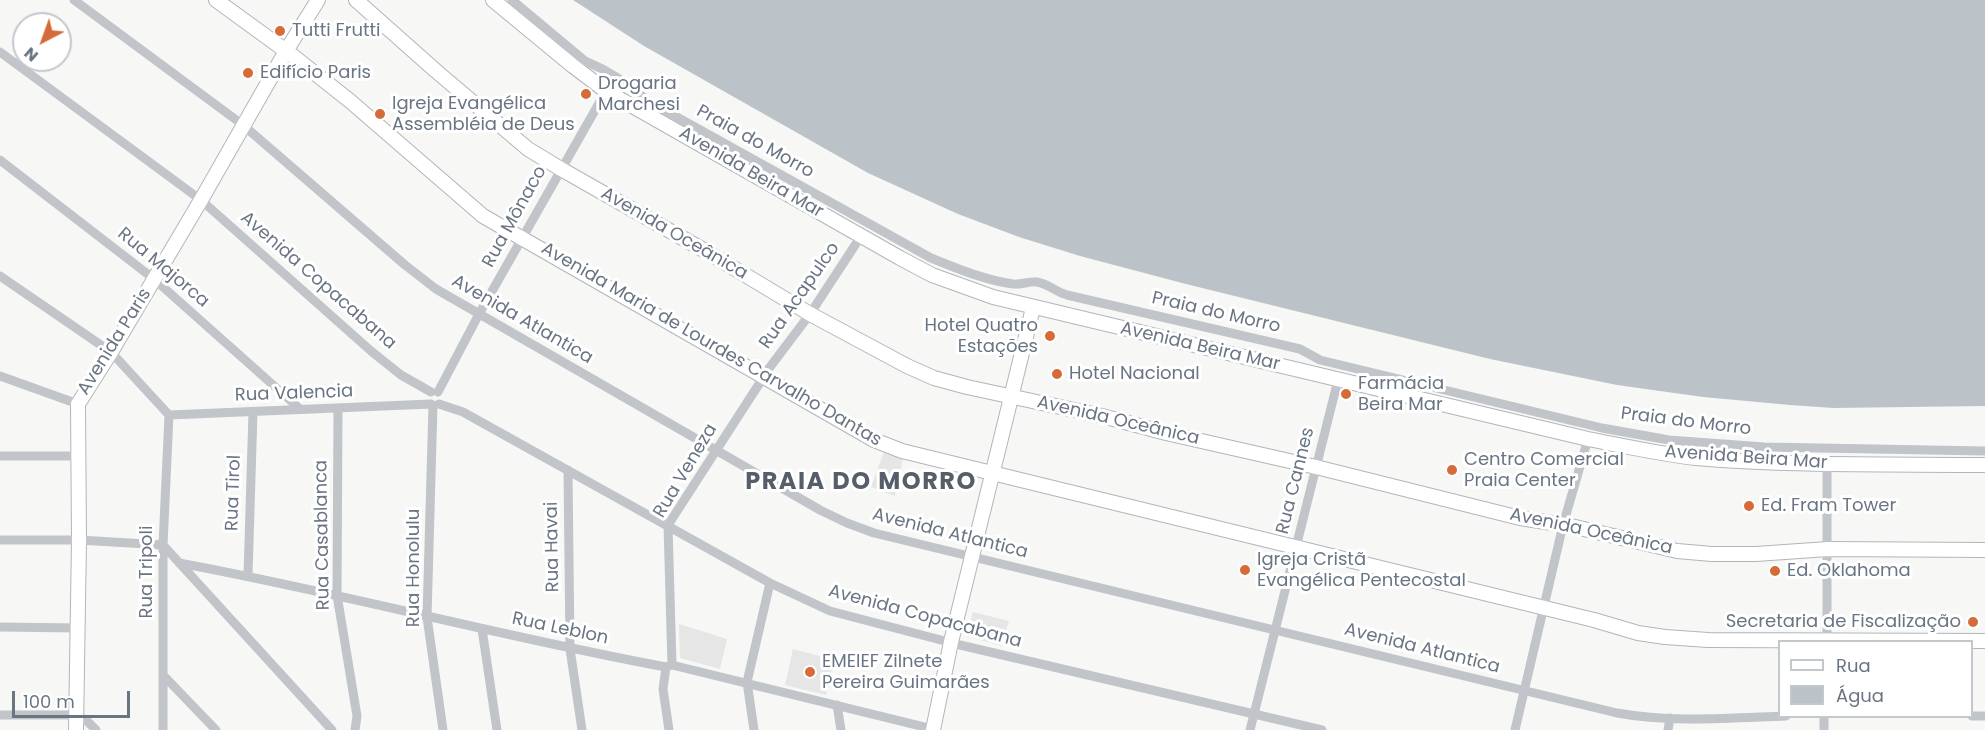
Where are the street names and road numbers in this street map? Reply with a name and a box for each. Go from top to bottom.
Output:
street label: Praia do Morro [692,101,818,183]
street label: Avenida Beira Mar [675,123,827,223]
street label: Rua Mônaco [478,163,552,271]
street label: Avenida Oceânica [597,183,751,285]
street label: Avenida Copacabana [236,207,400,355]
street label: Rua Majorca [113,223,213,313]
street label: Avenida Maria de Lourdes Carvalho Dantas [537,238,885,452]
street label: Rua Acapulco [755,239,845,353]
street label: Avenida Atlantica [448,271,596,369]
street label: Avenida Paris [74,285,156,399]
street label: Praia do Morro [1150,288,1282,338]
street label: Avenida Beira Mar [1118,318,1282,376]
street label: Rua Valencia [234,381,354,407]
street label: Avenida Oceânica [1035,392,1201,450]
street label: Praia do Morro [1620,403,1752,441]
street label: Rua Veneza [649,420,723,522]
street label: Rua Cannes [1272,425,1320,537]
street label: Avenida Beira Mar [1664,442,1828,474]
street label: Rua Tirol [222,455,246,531]
street label: Rua Casablanca [311,460,335,610]
street label: Rua Havai [541,501,565,593]
street label: Avenida Atlantica [870,504,1030,564]
street label: Avenida Oceânica [1508,504,1674,560]
street label: Rua Honolulu [403,509,425,627]
street label: Rua Tripoli [136,526,158,618]
street label: Avenida Copacabana [826,581,1024,653]
street label: Rua Leblon [510,608,610,650]
street label: Avenida Atlantica [1342,619,1502,679]

